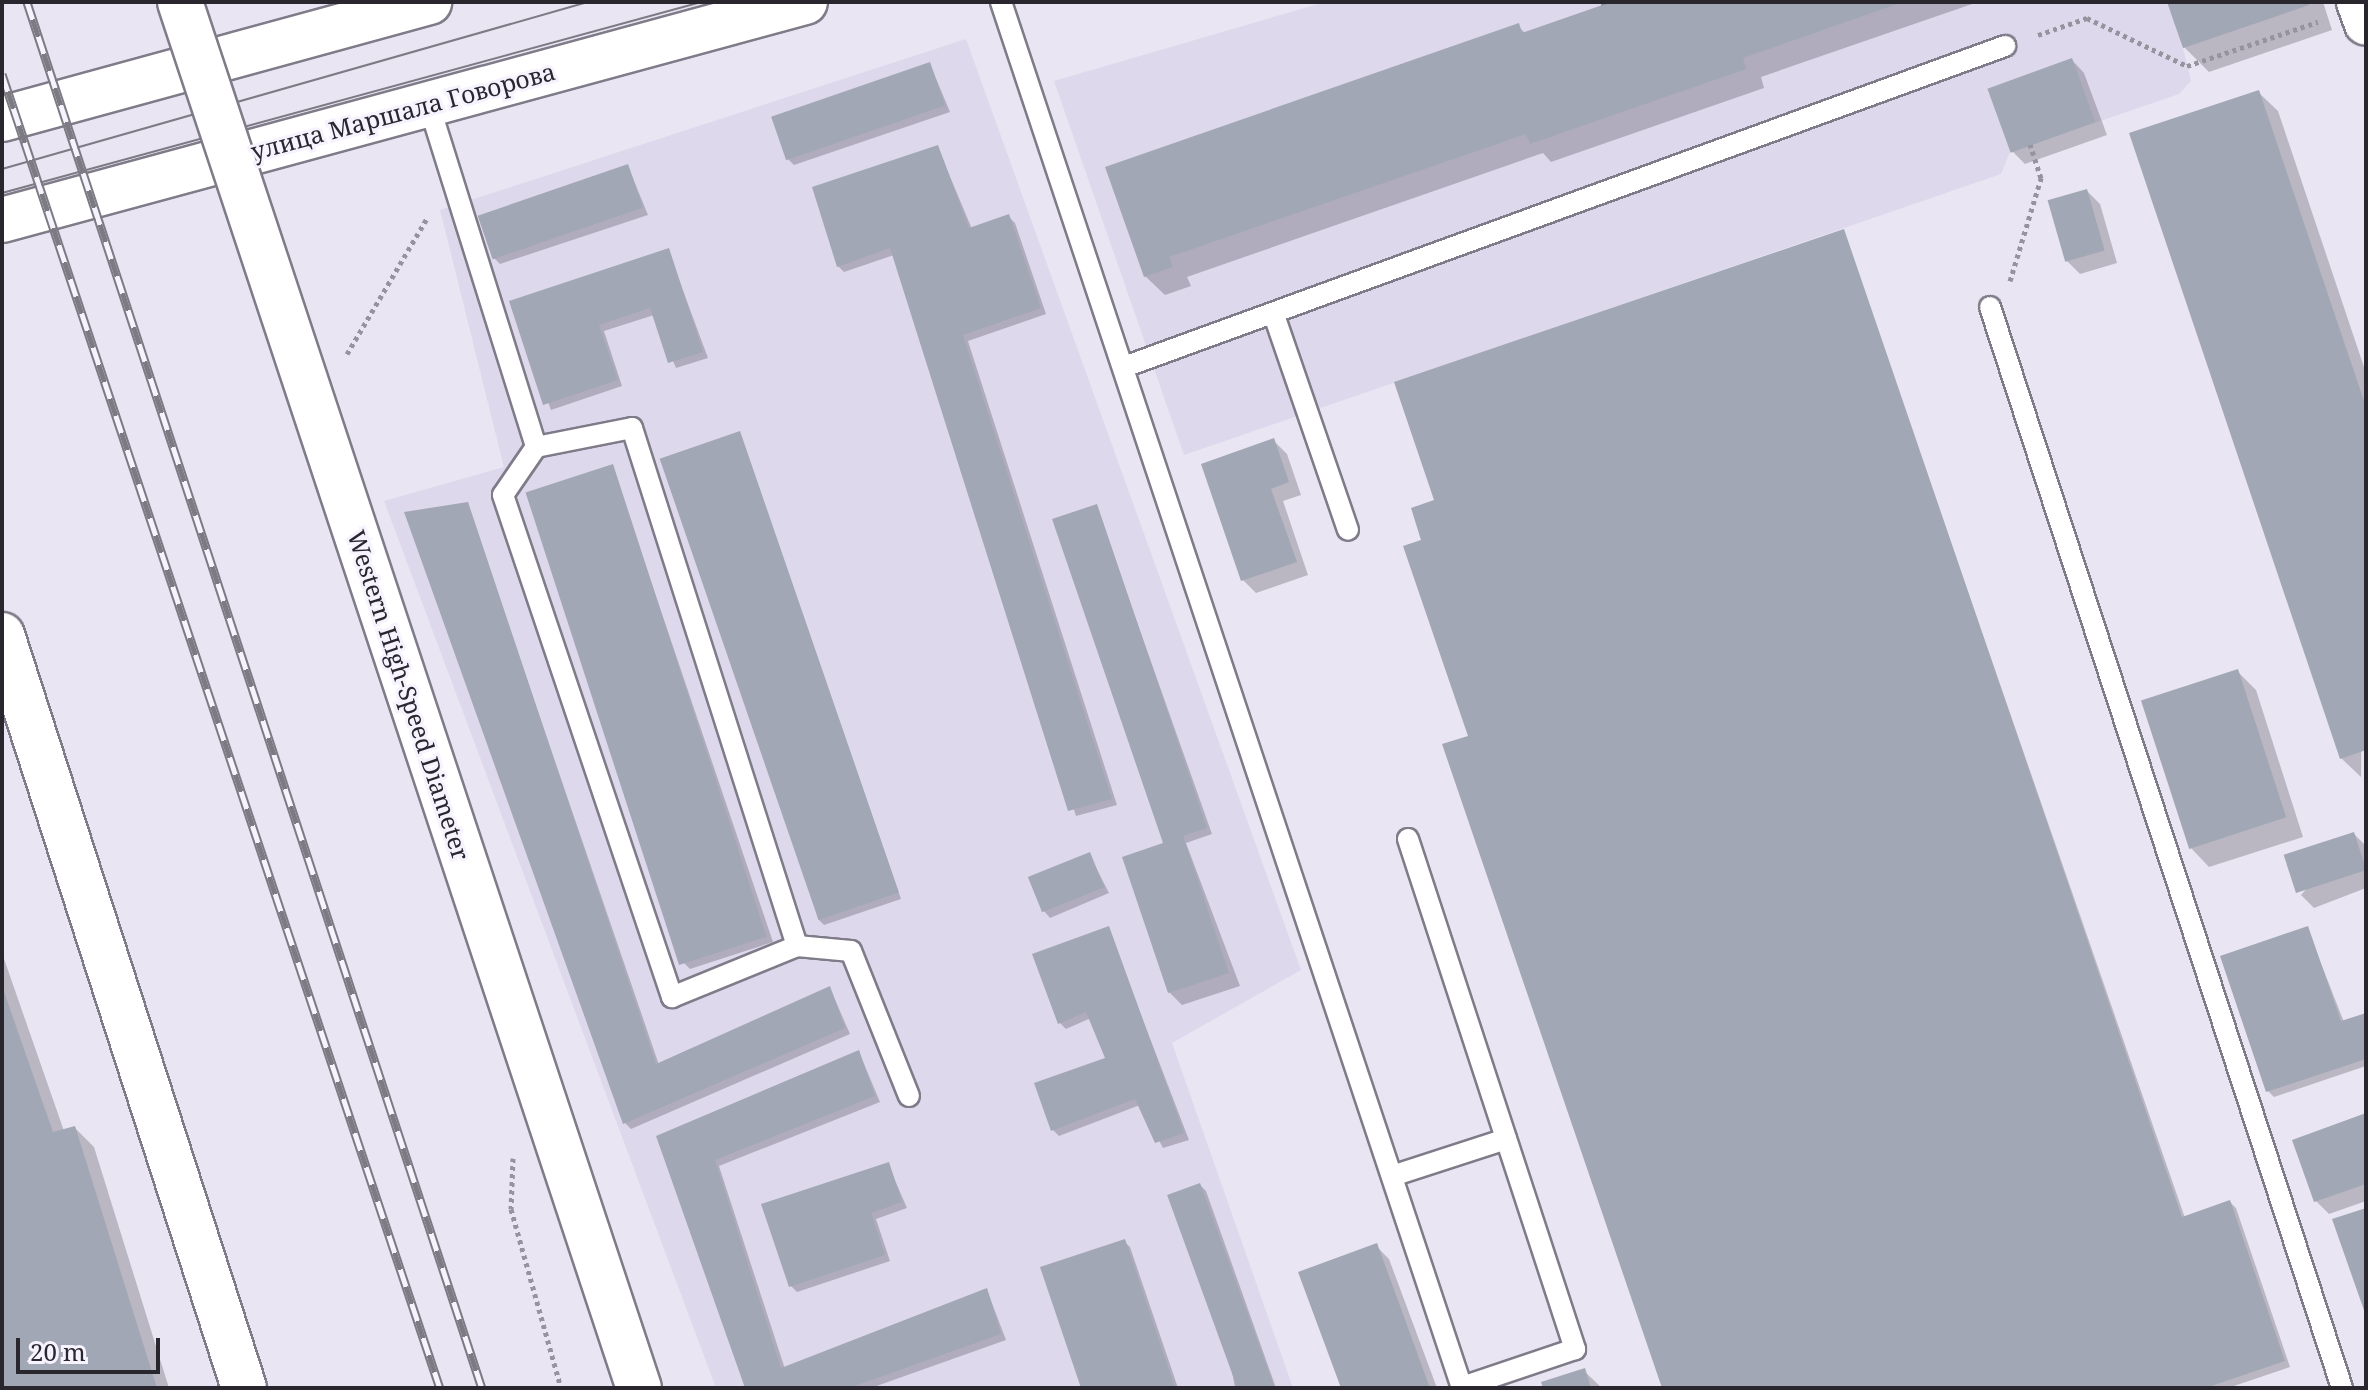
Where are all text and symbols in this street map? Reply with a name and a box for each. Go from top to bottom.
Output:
street label: улица Маршала Говорова [248,56,558,166]
street label: Western High-Speed Diameter [342,526,476,864]
scale bar [20,1322,164,1372]
text: 20 m [30,1335,86,1368]

